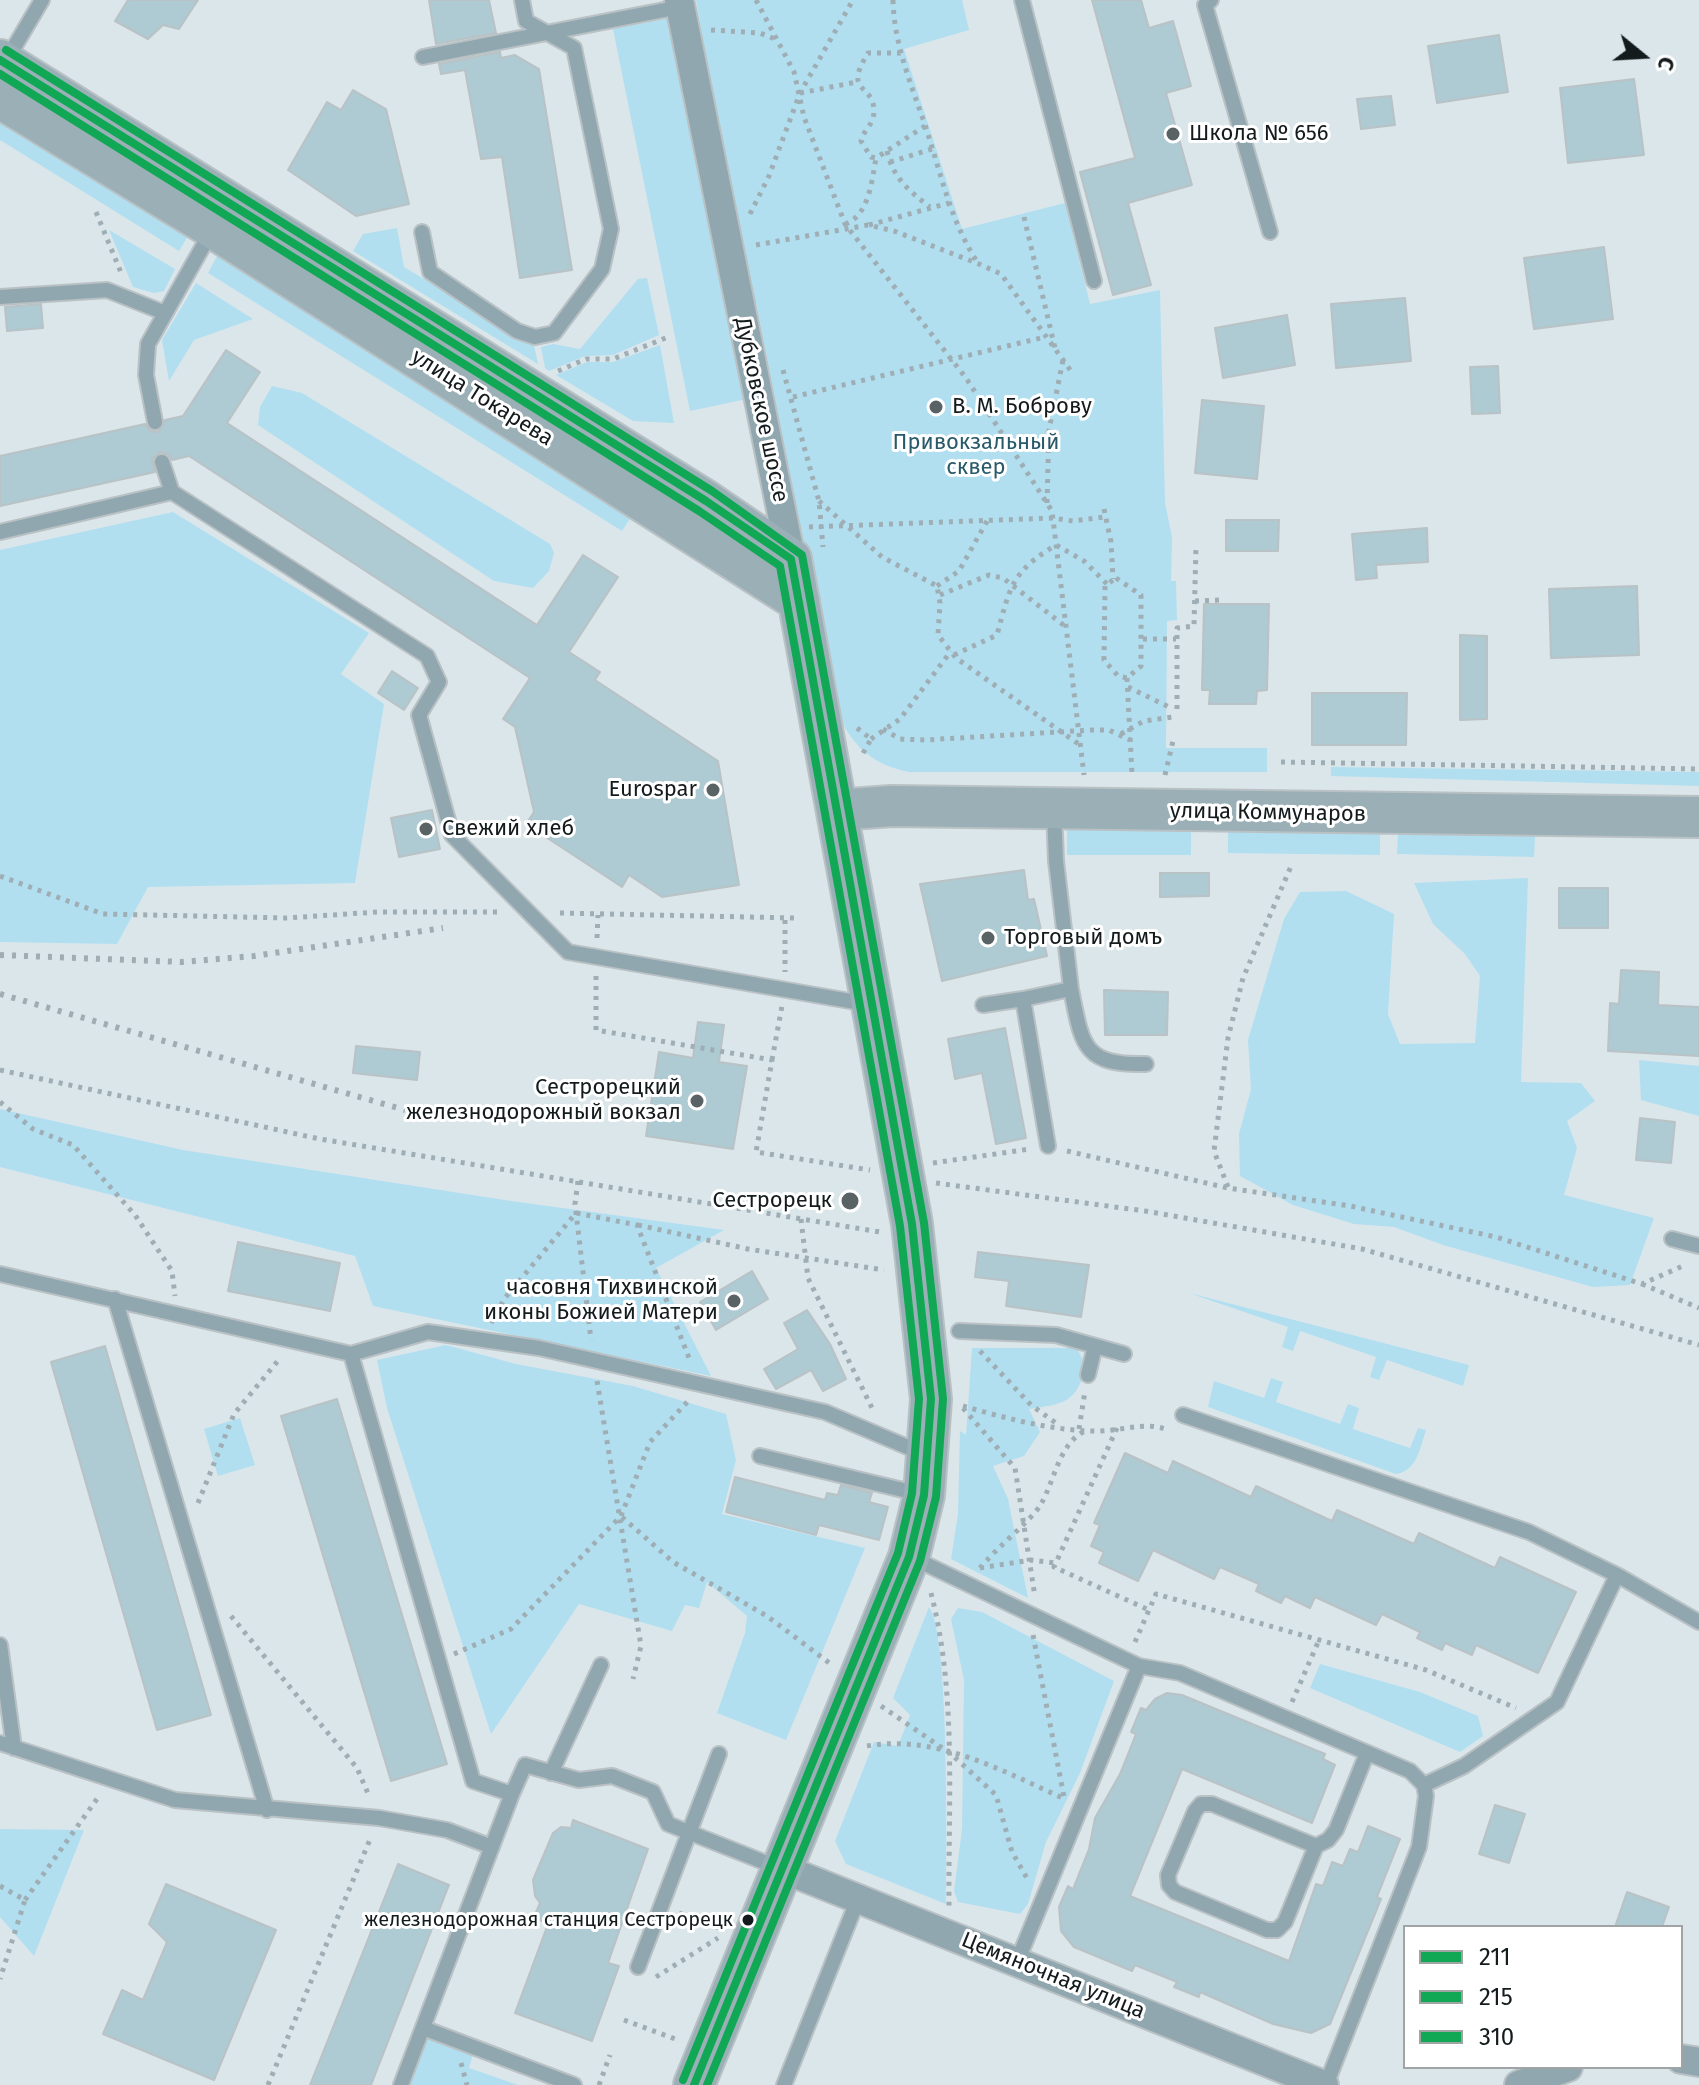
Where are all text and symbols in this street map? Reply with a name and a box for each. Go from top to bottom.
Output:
north arrow [1603,16,1683,96]
text: С [1652,53,1681,74]
place label: Школа № 656 [1189,121,1329,147]
marker: Школа № 656 [1164,125,1182,143]
street label: Дубковское шоссе [729,315,793,505]
street label: улица Токарева [406,344,558,452]
place label: В. М. Боброву [952,394,1092,420]
marker: В. М. Боброву [927,398,945,416]
park label: Привокзальный сквер [893,430,1059,482]
place label: Eurospar [608,777,697,803]
marker: Eurospar [704,781,722,799]
street label: улица Коммунаров [1170,798,1366,828]
place label: Свежий хлеб [442,816,574,842]
marker: Свежий хлеб [417,820,435,838]
place label: Торговый домъ [1004,925,1162,951]
marker: Торговый домъ [979,929,997,947]
place label: Сестрорецкий железнодорожный вокзал [406,1075,681,1126]
marker: Сестрорецкий железнодорожный вокзал [688,1092,706,1110]
place label: Сестрорецк [712,1188,832,1214]
marker: Сестрорецк [839,1190,861,1212]
place label: часовня Тихвинской иконы Божией Матери [484,1275,718,1326]
marker: часовня Тихвинской иконы Божией Матери [725,1292,743,1310]
place label: железнодорожная станция Сестрорецк [364,1908,733,1932]
marker: железнодорожная станция Сестрорецк [740,1912,756,1928]
legend [1403,1925,1683,2069]
street label: Цемяночная улица [957,1927,1149,2025]
text: 211 [1479,1943,1511,1971]
text: 215 [1479,1983,1513,2011]
text: 310 [1479,2023,1514,2051]

